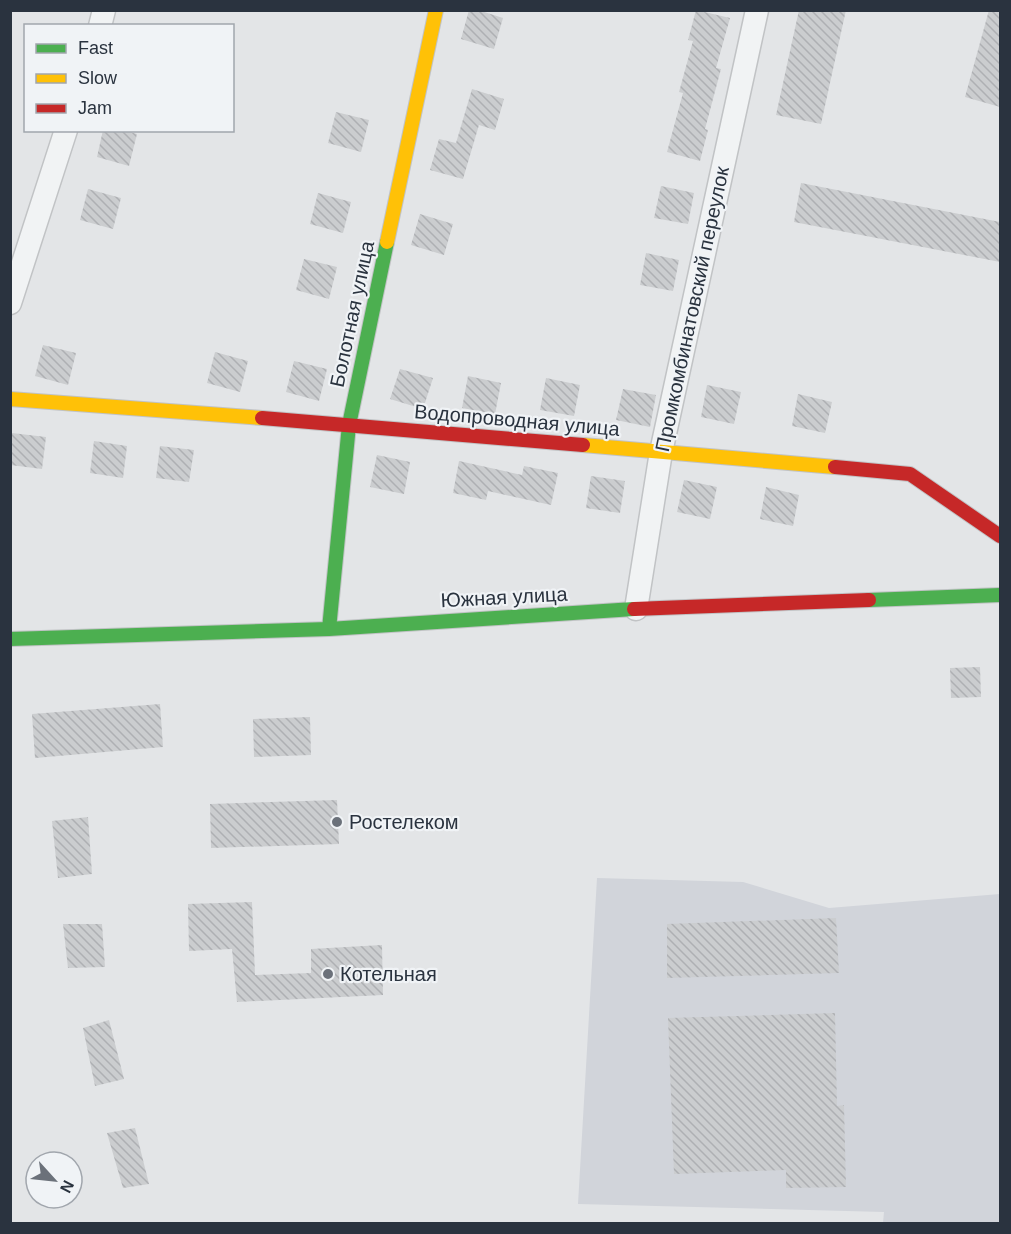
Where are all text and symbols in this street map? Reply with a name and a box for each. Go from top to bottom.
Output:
legend [24,24,234,132]
text: Fast [78,38,113,58]
text: Slow [78,68,118,88]
text: Jam [78,98,112,118]
street label: Промкомбинатовский переулок [651,164,733,453]
street label: Болотная улица [326,238,378,389]
street label: Водопроводная улица [413,400,622,440]
street label: Южная улица [440,583,569,611]
place label: Ростелеком [349,811,459,833]
marker: Ростелеком [330,815,344,829]
place label: Котельная [340,963,437,985]
marker: Котельная [321,967,335,981]
north arrow [24,1150,84,1210]
text: N [57,1178,77,1196]

